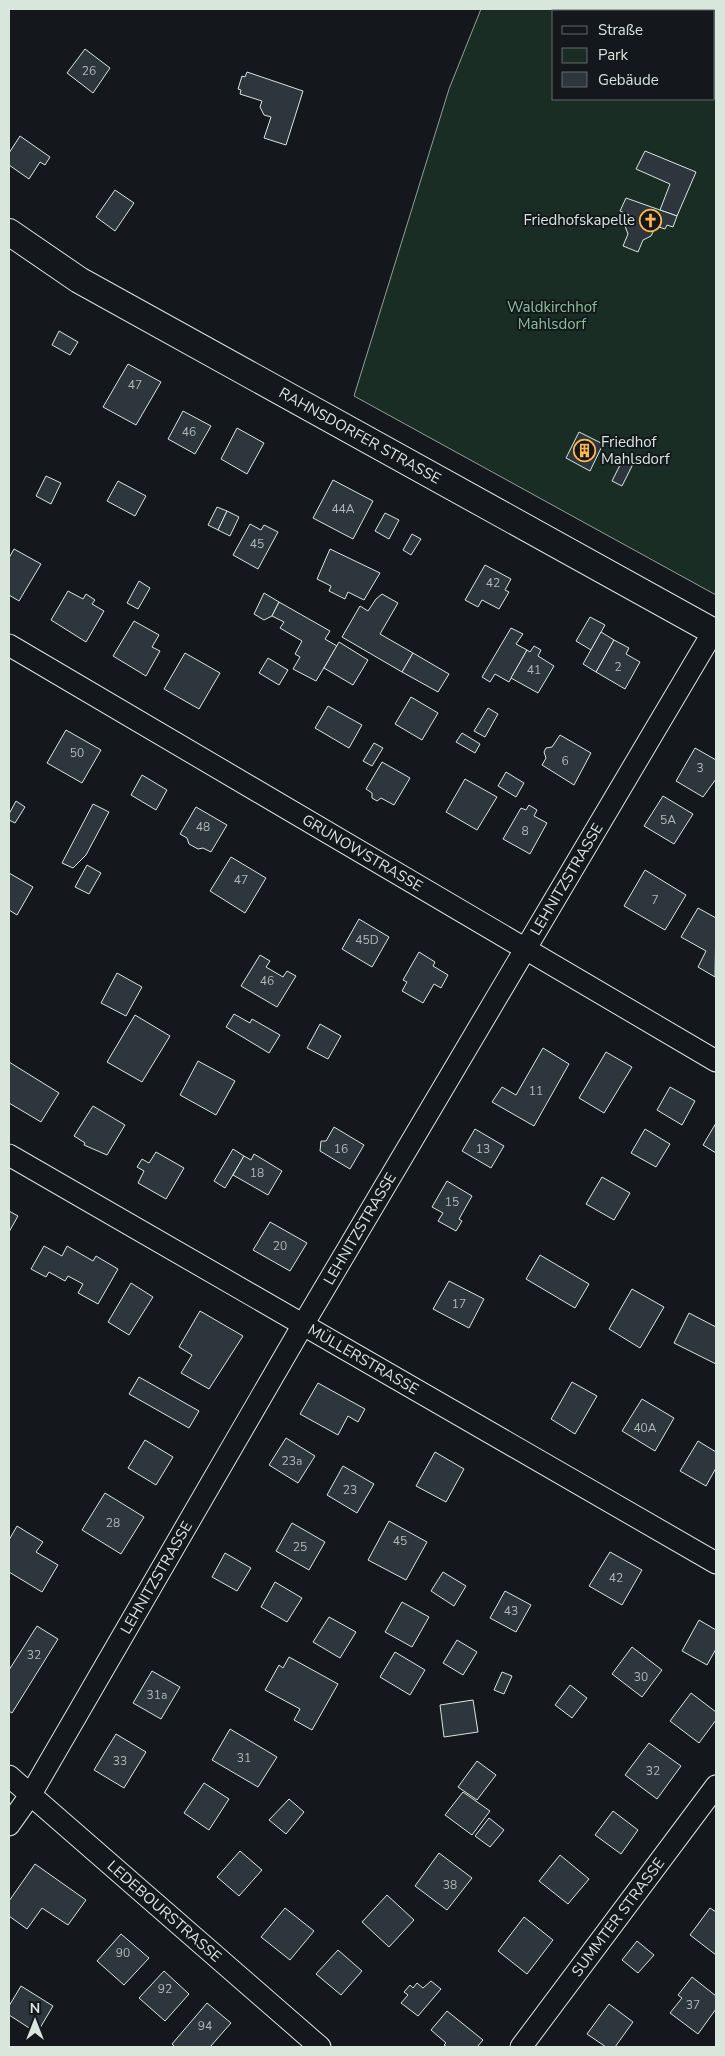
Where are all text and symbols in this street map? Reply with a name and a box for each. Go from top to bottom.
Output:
legend [552,10,715,100]
text: Straße [598,20,643,40]
text: Park [598,45,628,65]
house number: 26 [82,63,96,79]
text: Gebäude [598,70,659,90]
church icon: Friedhofskapelle [639,208,663,232]
place label: Friedhofskapelle [524,210,635,230]
park label: Waldkirchhof Mahlsdorf [507,297,598,334]
house number: 47 [128,377,142,393]
street label: RAHNSDORFER STRASSE [275,383,444,489]
house number: 46 [182,424,196,440]
place label: Friedhof Mahlsdorf [601,432,671,469]
building icon: Friedhof Mahlsdorf [573,439,597,463]
house number: 44A [331,501,355,517]
house number: 45 [250,536,264,552]
house number: 42 [486,575,500,591]
house number: 2 [614,659,622,675]
house number: 41 [527,662,541,678]
house number: 50 [70,745,84,761]
house number: 6 [561,753,569,769]
house number: 3 [696,760,704,776]
street label: GRUNOWSTRASSE [298,810,426,896]
house number: 5A [660,812,676,828]
house number: 48 [196,819,210,835]
street label: LEHNITZSTRASSE [526,820,608,939]
house number: 8 [521,823,529,839]
house number: 47 [234,872,248,888]
house number: 7 [651,892,659,908]
house number: 45D [355,932,379,948]
house number: 46 [260,973,274,989]
house number: 11 [529,1083,543,1099]
house number: 16 [334,1141,348,1157]
house number: 13 [476,1141,490,1157]
house number: 18 [250,1165,264,1181]
street label: LEHNITZSTRASSE [319,1169,401,1288]
house number: 15 [445,1194,459,1210]
house number: 20 [273,1238,287,1254]
house number: 17 [452,1296,466,1312]
street label: MÜLLERSTRASSE [304,1320,422,1399]
house number: 40A [633,1420,657,1436]
house number: 23a [282,1453,302,1469]
house number: 23 [343,1482,357,1498]
house number: 28 [106,1515,120,1531]
street label: LEHNITZSTRASSE [116,1518,197,1638]
house number: 45 [393,1533,407,1549]
house number: 25 [293,1539,307,1555]
house number: 42 [609,1570,623,1586]
house number: 43 [504,1603,518,1619]
house number: 32 [27,1647,41,1663]
house number: 30 [634,1669,648,1685]
house number: 31a [147,1687,167,1703]
house number: 31 [237,1750,251,1766]
house number: 33 [113,1753,127,1769]
house number: 32 [646,1763,660,1779]
street label: SUMMTER STRASSE [567,1854,669,1981]
street label: LEDEBOURSTRASSE [103,1856,226,1967]
house number: 38 [443,1877,457,1893]
house number: 90 [116,1945,130,1961]
house number: 92 [158,1981,172,1997]
north arrow [10,1996,60,2046]
house number: 37 [686,1997,700,2013]
text: N [30,1999,40,2018]
house number: 94 [198,2018,212,2034]

